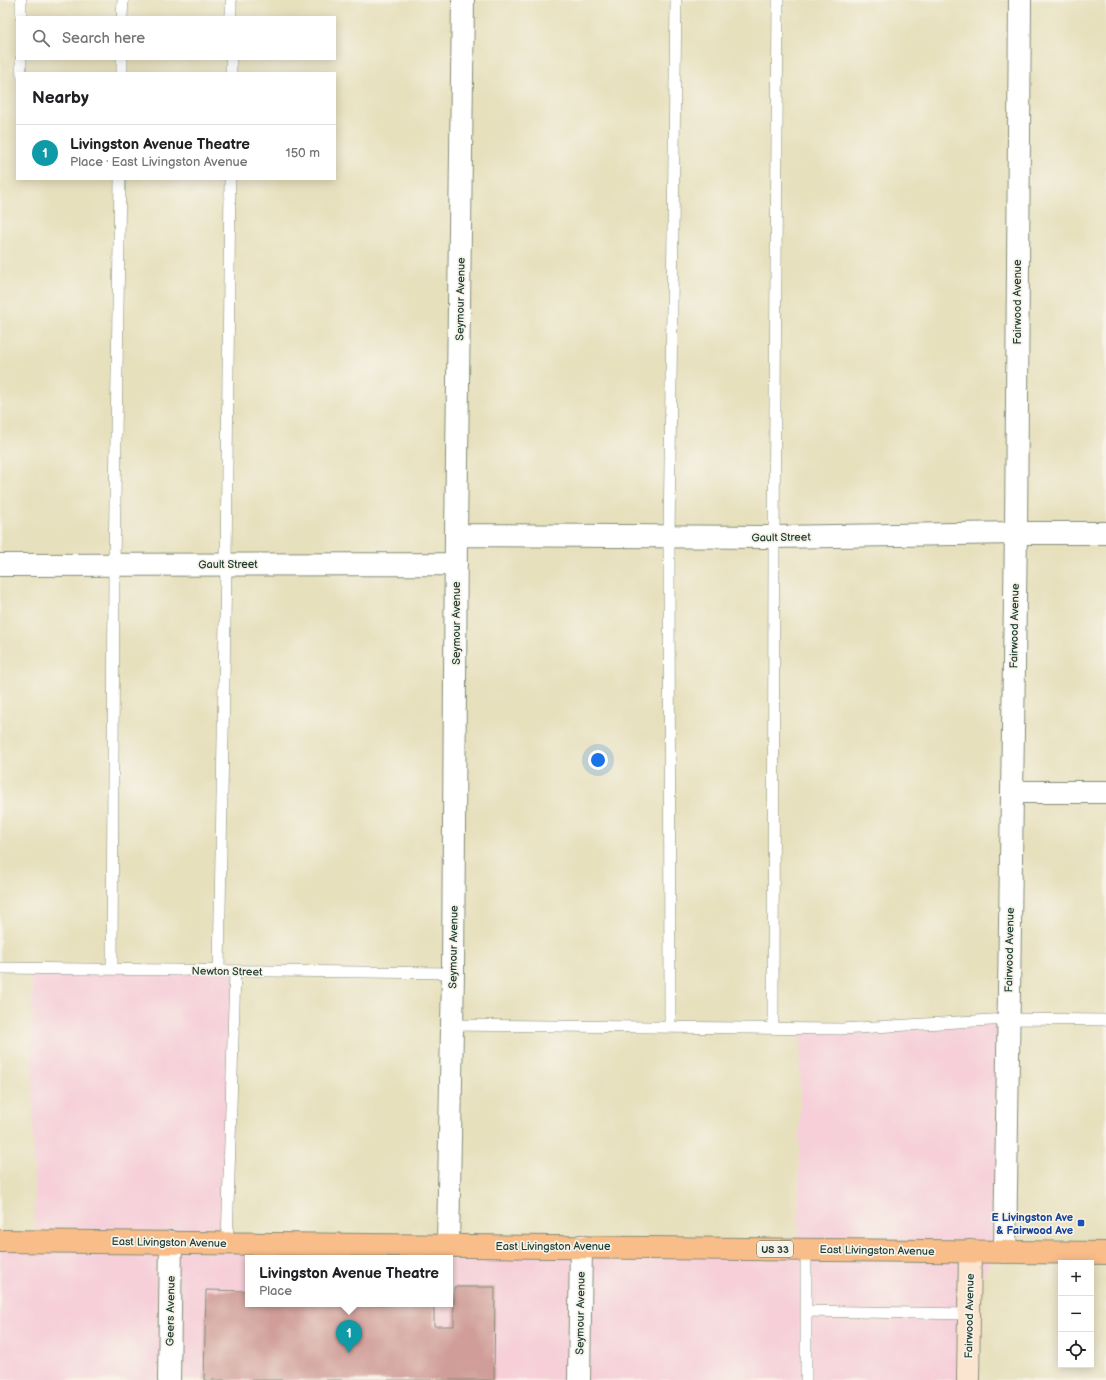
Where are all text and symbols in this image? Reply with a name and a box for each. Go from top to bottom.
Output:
search box [16,16,336,60]
icon: search [30,27,52,49]
text: Search here [62,29,145,48]
text: Nearby [32,88,89,108]
text: Livingston Avenue Theatre [70,135,250,154]
text: 1 [42,145,48,161]
text: 150 m [286,145,320,161]
text: Place · East Livingston Avenue [70,154,247,170]
street label: Seymour Avenue [453,257,468,341]
street label: Fairwood Avenue [1011,259,1024,345]
street label: Gault Street [751,530,811,545]
street label: Gault Street [198,558,258,571]
street label: Seymour Avenue [450,581,463,665]
street label: Fairwood Avenue [1007,583,1022,669]
your location [588,750,608,770]
street label: Seymour Avenue [446,905,461,989]
street label: Fairwood Avenue [1002,907,1017,993]
street label: Newton Street [192,964,263,979]
place label: E Livingston Ave & Fairwood Ave [992,1211,1073,1237]
marker: E Livingston Ave & Fairwood Ave [1076,1218,1086,1228]
street label: East Livingston Avenue [111,1235,227,1250]
street label: East Livingston Avenue [495,1240,611,1253]
road number: US 33 [757,1241,793,1257]
street label: East Livingston Avenue [819,1243,935,1258]
popup [245,1255,453,1307]
map controls [1058,1260,1094,1368]
button: + [1058,1260,1094,1296]
text: Livingston Avenue Theatre [259,1264,439,1283]
street label: Seymour Avenue [573,1271,588,1355]
street label: Fairwood Avenue [962,1273,977,1359]
street label: Geers Avenue [163,1275,178,1346]
text: Place [259,1283,292,1299]
button: − [1058,1296,1094,1332]
pin: 1 [336,1320,362,1353]
button: locate [1058,1332,1094,1368]

